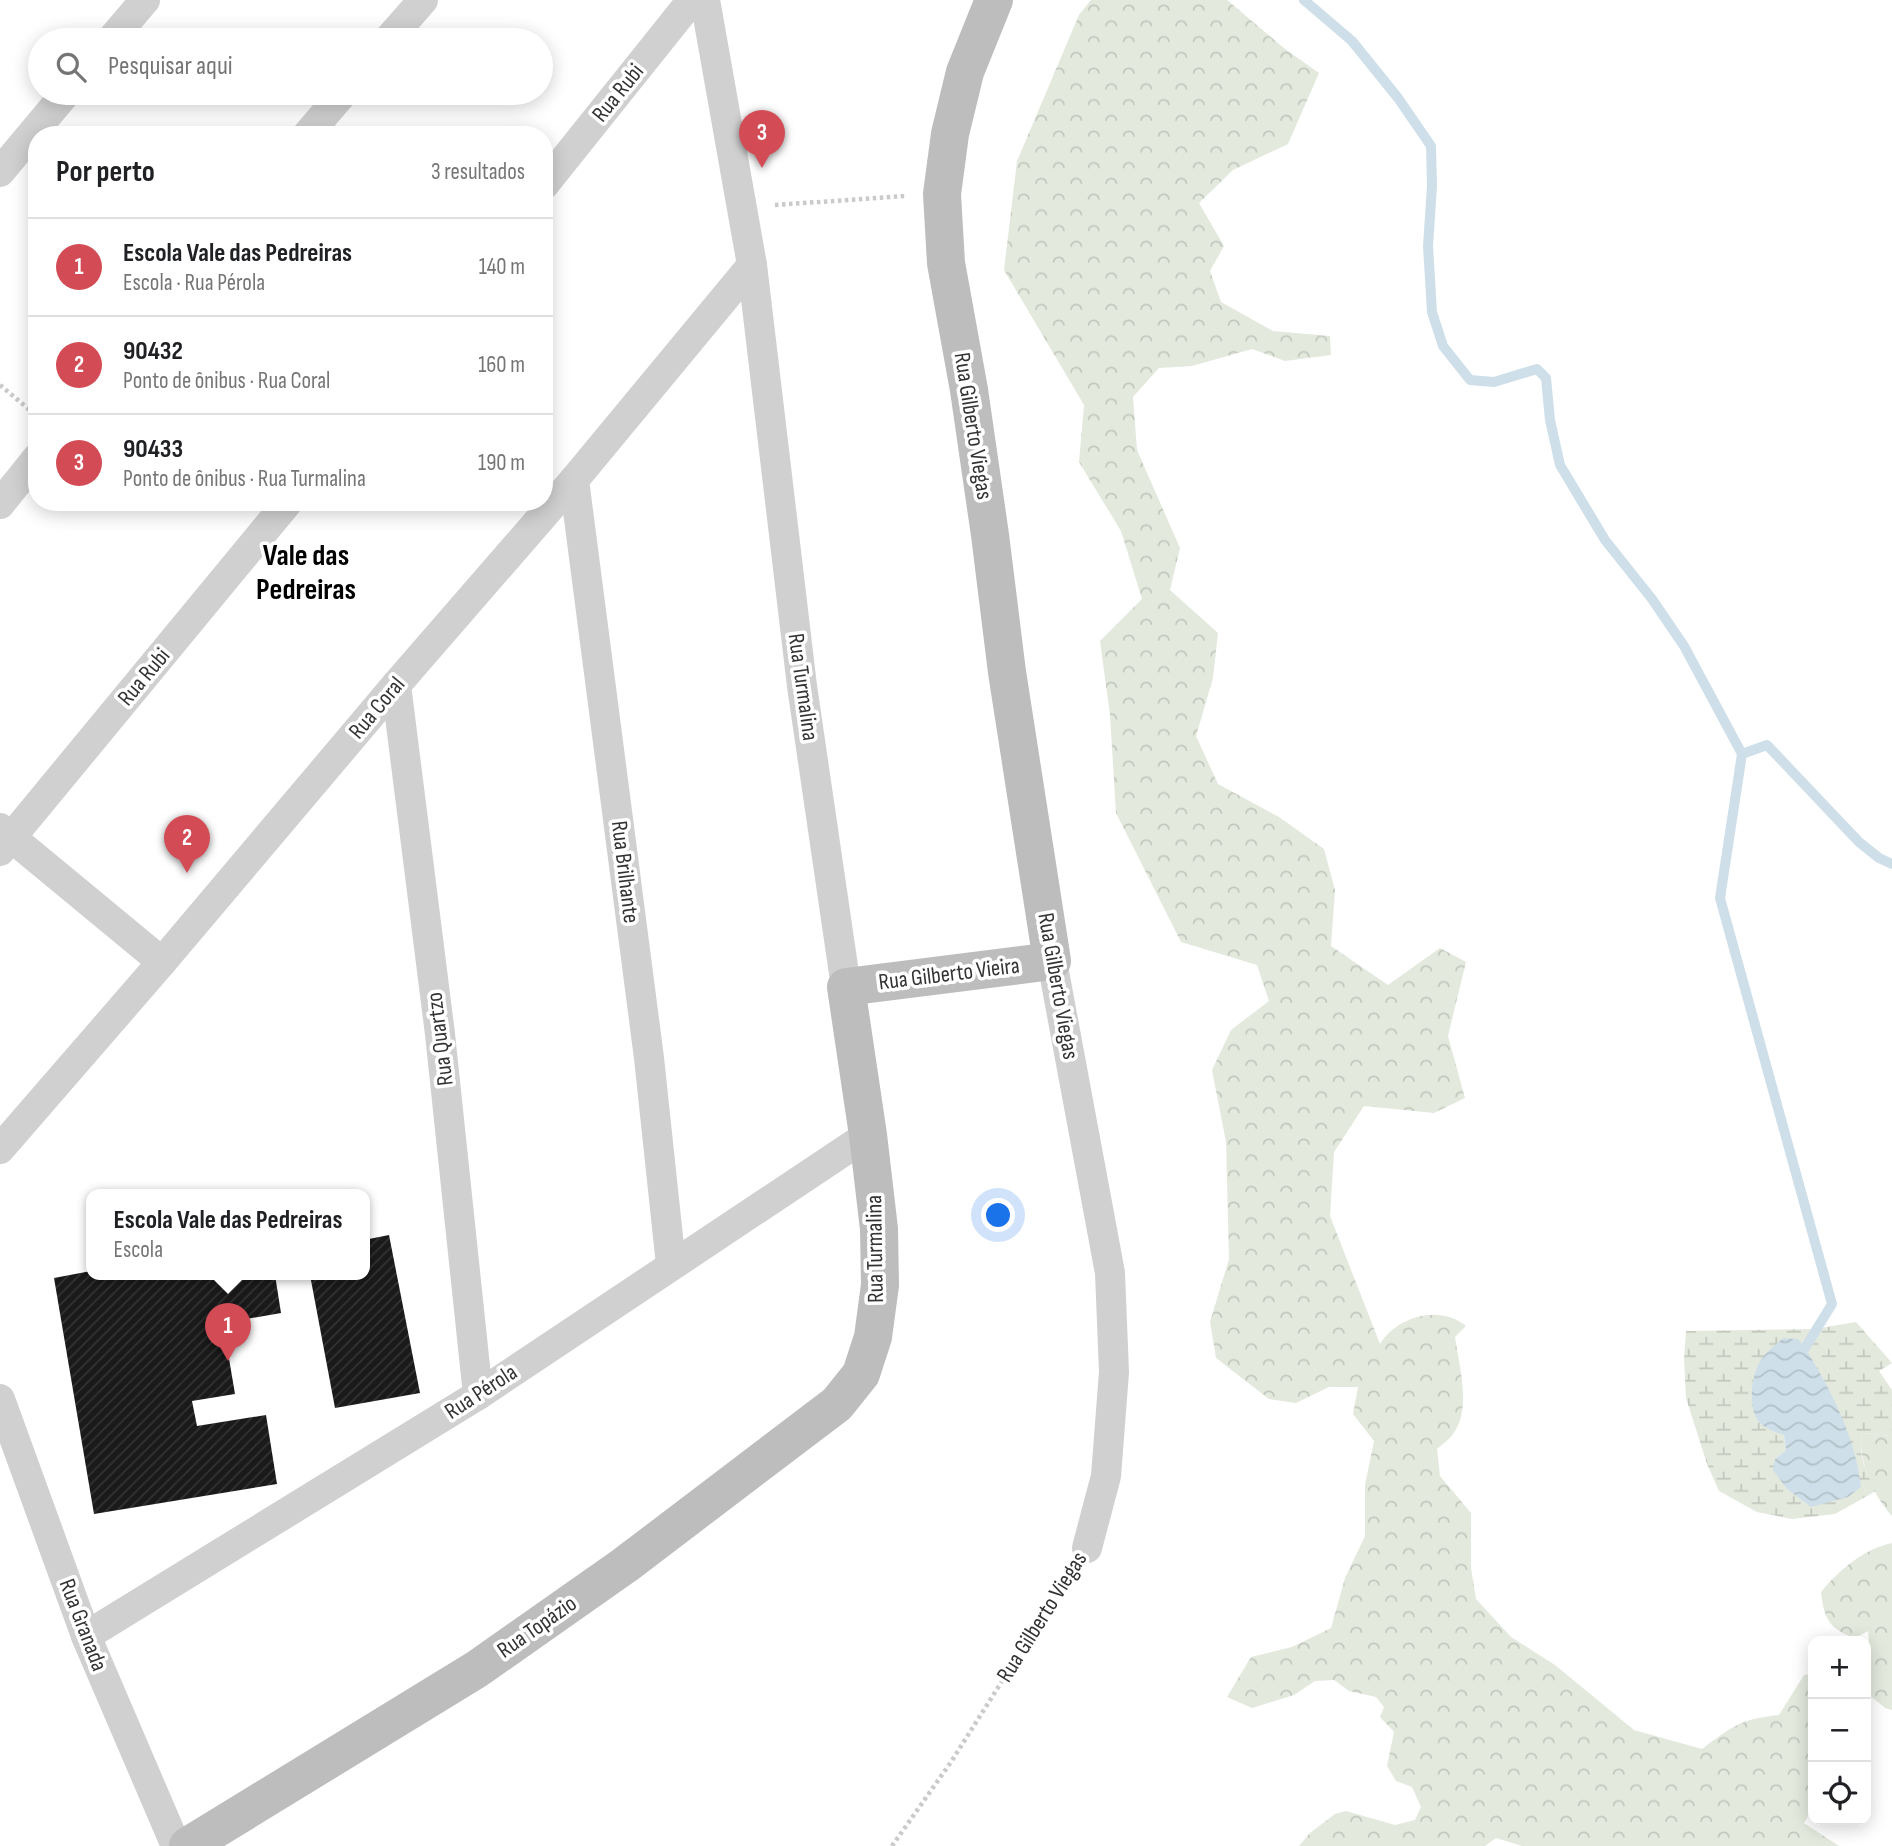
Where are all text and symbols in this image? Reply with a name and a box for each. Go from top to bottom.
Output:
search box [28,28,553,105]
icon: search [52,48,90,86]
text: Pesquisar aqui [108,51,233,82]
street label: Rua Rubi [586,58,650,128]
pin: 3 [739,110,785,168]
text: Por perto [56,154,155,190]
text: 3 resultados [431,158,525,186]
text: Escola Vale das Pedreiras [123,238,352,269]
text: 1 [74,253,84,281]
text: 140 m [479,253,525,281]
text: Escola · Rua Pérola [123,269,265,297]
text: 90432 [123,336,183,367]
text: 2 [74,351,84,379]
text: 160 m [478,351,525,379]
street label: Rua Gilberto Viegas [948,351,998,501]
text: Ponto de ônibus · Rua Coral [123,367,330,395]
text: 90433 [123,434,183,465]
text: 3 [74,449,84,477]
text: 190 m [478,449,525,477]
text: Ponto de ônibus · Rua Turmalina [123,465,366,493]
district label: Vale das Pedreiras [256,538,356,608]
street label: Rua Turmalina [782,632,824,742]
street label: Rua Rubi [112,642,176,712]
street label: Rua Coral [343,671,411,745]
pin: 2 [164,815,210,873]
street label: Rua Brilhante [605,819,645,925]
street label: Rua Gilberto Viegas [1031,910,1085,1062]
street label: Rua Gilberto Vieira [877,951,1021,997]
street label: Rua Quartzo [420,991,460,1087]
popup [86,1189,370,1280]
street label: Rua Turmalina [860,1195,890,1303]
your location [981,1198,1015,1232]
text: Escola Vale das Pedreiras [113,1205,343,1236]
text: Escola [113,1236,163,1264]
pin: 1 [205,1303,251,1361]
street label: Rua Pérola [440,1358,522,1426]
street label: Rua Gilberto Viegas [991,1547,1093,1687]
street label: Rua Granada [53,1575,113,1675]
street label: Rua Topázio [492,1590,582,1664]
map controls [1808,1636,1871,1825]
button: + [1808,1636,1871,1699]
button: − [1808,1699,1871,1762]
button: locate [1808,1762,1871,1825]

